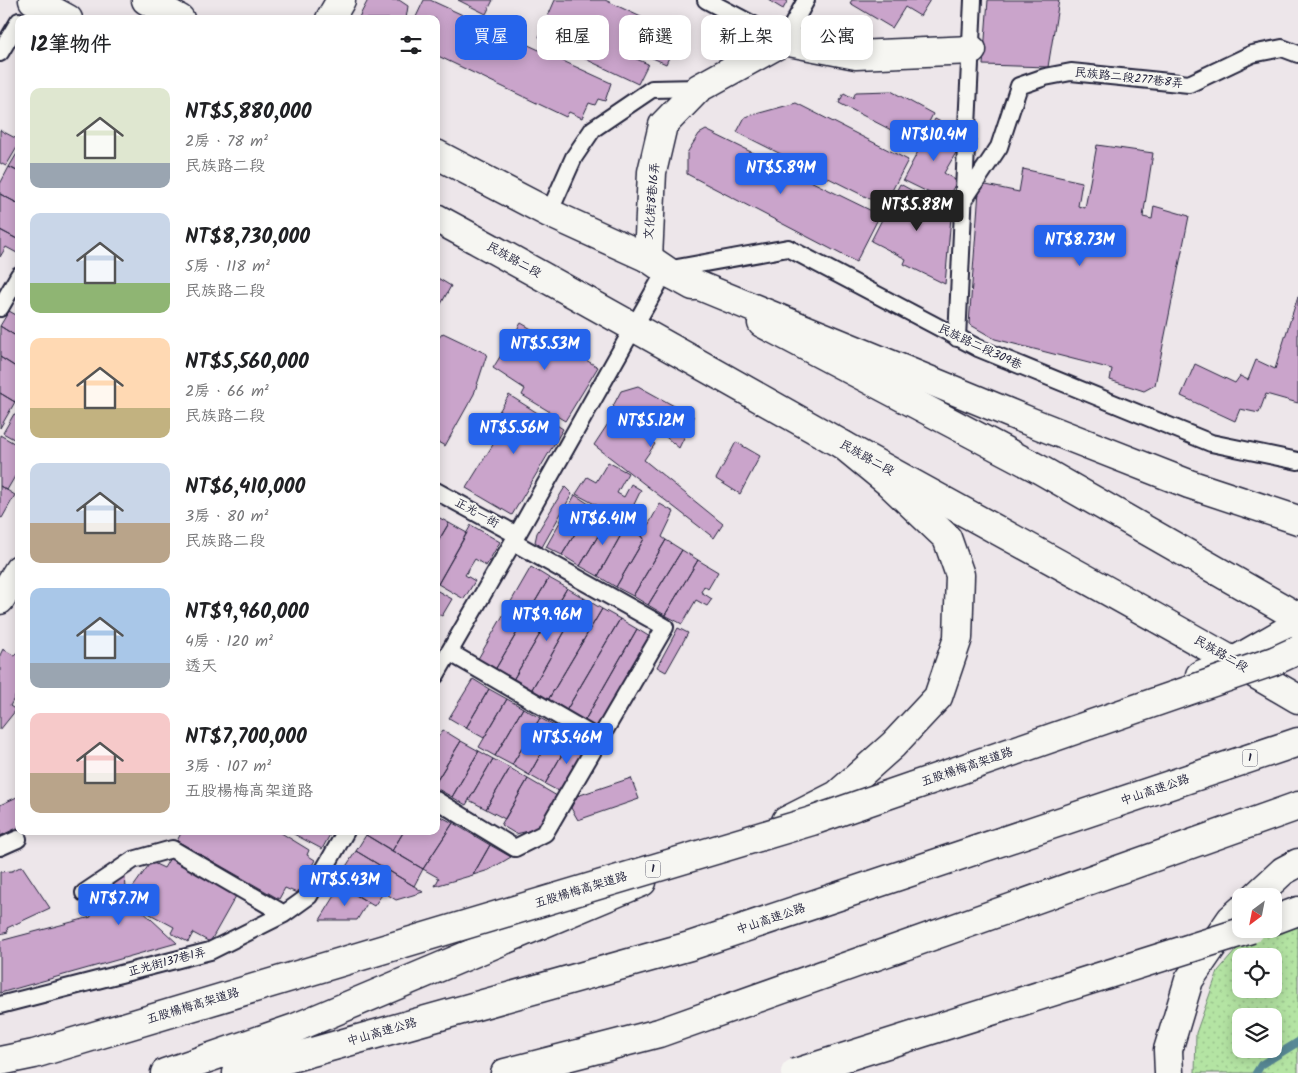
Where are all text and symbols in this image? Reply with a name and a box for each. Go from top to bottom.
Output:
chip: 買屋 [455,15,527,60]
chip: 租屋 [537,15,609,60]
chip: 篩選 [619,15,691,60]
chip: 新上架 [701,15,791,60]
chip: 公寓 [801,15,873,60]
text: 12筆物件 [30,29,112,62]
icon: filters [397,31,425,59]
street label: 民族路二段277巷8弄 [1074,63,1184,93]
text: NT$5,880,000 [185,96,312,129]
icon: home [70,108,130,168]
pin: NT$10.4M [882,120,986,162]
text: NT$10.4M [901,123,967,148]
text: 2房 · 78 m² [185,129,268,154]
pin: NT$5.89M [729,152,833,195]
text: 民族路二段 [185,154,265,179]
text: NT$5.89M [746,156,816,181]
street label: 文化街8巷16弄 [639,161,665,241]
pin: NT$5.88M [865,190,969,232]
text: NT$5.88M [881,193,953,218]
text: NT$8,730,000 [185,221,310,254]
pin: NT$8.73M [1028,224,1132,267]
text: NT$8.73M [1045,228,1115,253]
icon: home [70,233,130,293]
street label: 民族路二段 [483,237,545,283]
text: 5房 · 118 m² [185,254,270,279]
text: 民族路二段 [185,279,265,304]
street label: 民族路二段309巷 [935,319,1025,375]
pin: NT$5.53M [493,328,597,371]
text: NT$5.53M [510,332,580,357]
text: NT$5,560,000 [185,346,309,379]
icon: home [70,358,130,418]
text: 2房 · 66 m² [185,379,269,404]
text: 民族路二段 [185,404,265,429]
pin: NT$5.12M [599,406,703,448]
text: NT$5.12M [618,409,684,434]
pin: NT$5.56M [462,412,566,455]
text: NT$5.56M [479,416,549,441]
street label: 民族路二段 [836,435,898,481]
text: NT$6,410,000 [185,471,305,504]
icon: home [70,483,130,543]
street label: 正光一街 [451,493,503,533]
text: 3房 · 80 m² [185,504,268,529]
pin: NT$6.41M [551,504,655,546]
text: NT$6.41M [570,507,636,532]
text: 民族路二段 [185,529,265,554]
text: NT$9,960,000 [185,596,309,629]
pin: NT$9.96M [495,600,599,642]
text: NT$9.96M [512,603,582,628]
icon: home [70,608,130,668]
text: 4房 · 120 m² [185,629,273,654]
street label: 民族路二段 [1190,631,1252,677]
text: 透天 [185,654,217,679]
text: NT$7,700,000 [185,721,307,754]
pin: NT$5.46M [515,722,619,765]
text: NT$5.46M [532,726,602,751]
icon: home [70,733,130,793]
street label: 五股楊梅高架道路 [919,742,1015,792]
road number: 1 [1242,750,1258,766]
text: 3房 · 107 m² [185,754,271,779]
street label: 中山高速公路 [1118,769,1192,811]
text: 五股楊梅高架道路 [185,779,313,804]
road number: 1 [646,861,660,878]
pin: NT$5.43M [293,864,397,907]
street label: 五股楊梅高架道路 [532,867,630,913]
text: NT$5.43M [310,868,380,893]
pin: NT$7.7M [73,884,165,926]
text: NT$7.7M [89,887,149,912]
north arrow [1232,888,1282,938]
map controls [1232,888,1282,1058]
street label: 中山高速公路 [734,898,808,940]
street label: 正光街137巷1弄 [126,942,208,982]
button: locate [1232,948,1282,998]
street label: 五股楊梅高架道路 [144,983,242,1029]
button: layers [1232,1008,1282,1058]
street label: 中山高速公路 [345,1013,419,1051]

